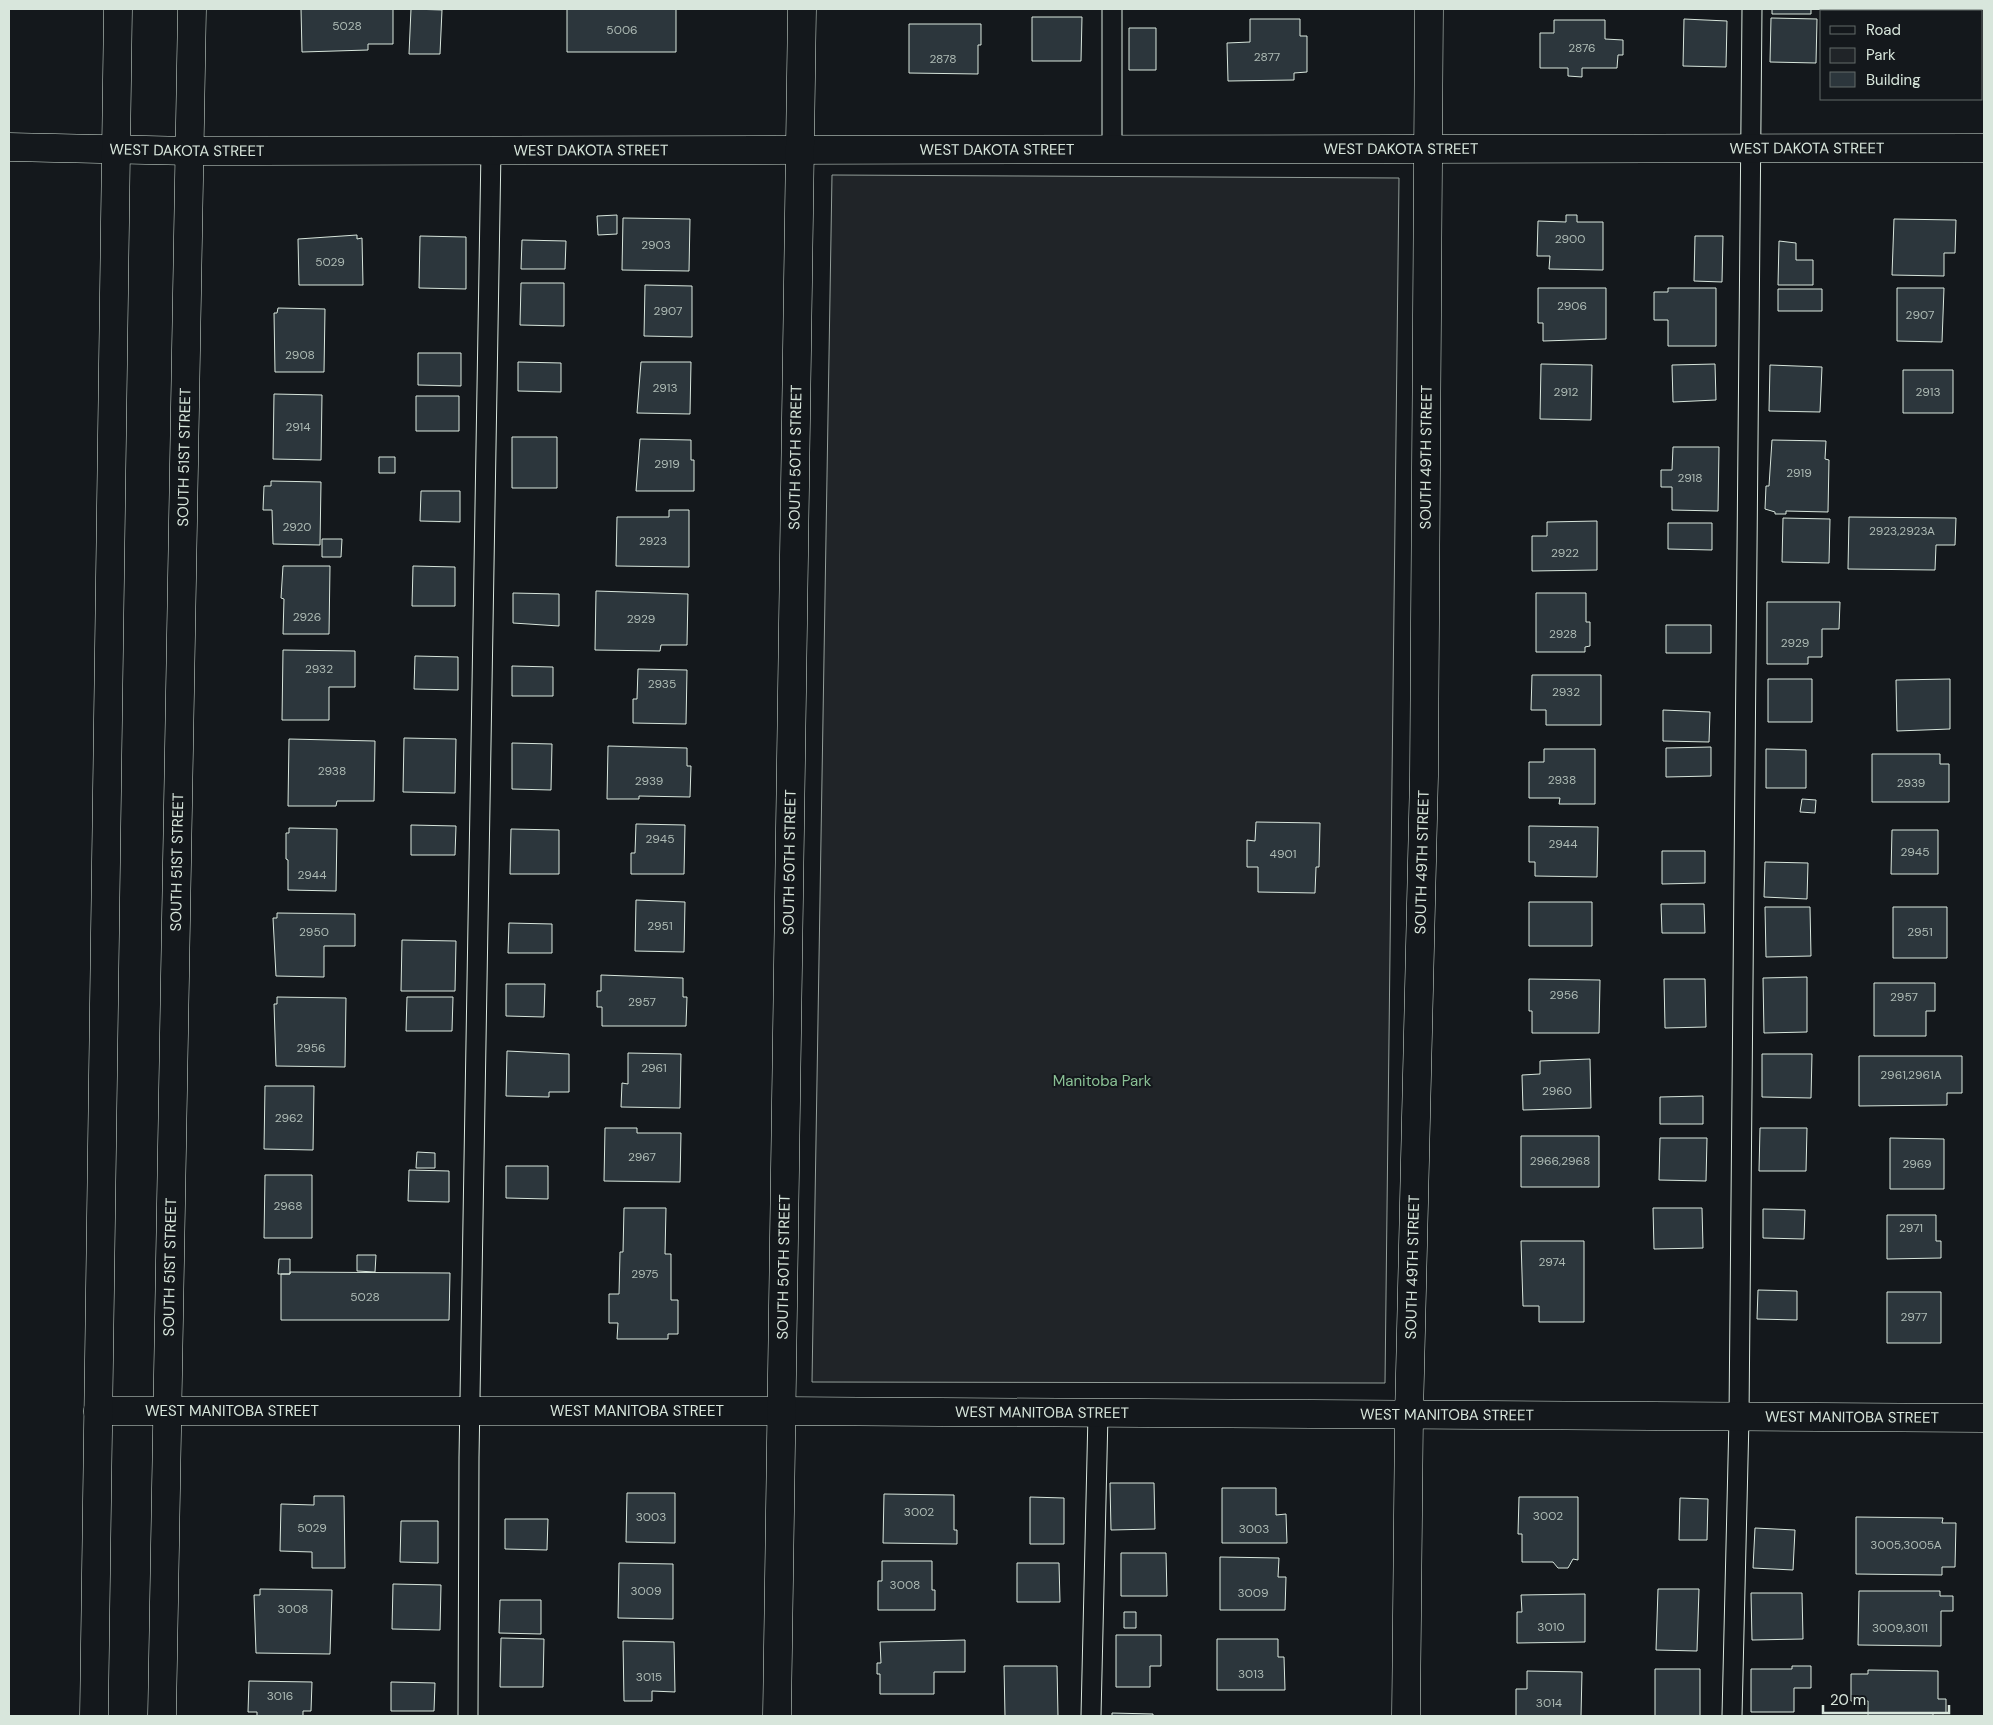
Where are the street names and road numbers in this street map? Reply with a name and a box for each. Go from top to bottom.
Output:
street label: WEST DAKOTA STREET [1729,138,1885,158]
street label: WEST DAKOTA STREET [109,139,265,161]
street label: WEST DAKOTA STREET [1323,139,1479,159]
street label: WEST DAKOTA STREET [513,140,669,160]
street label: WEST DAKOTA STREET [919,140,1075,160]
street label: SOUTH 50TH STREET [784,384,807,530]
street label: SOUTH 49TH STREET [1416,385,1437,530]
street label: SOUTH 51ST STREET [173,388,195,527]
street label: SOUTH 50TH STREET [778,789,801,935]
street label: SOUTH 49TH STREET [1410,790,1434,935]
street label: SOUTH 51ST STREET [166,793,188,932]
street label: SOUTH 50TH STREET [773,1194,795,1340]
street label: SOUTH 49TH STREET [1401,1195,1424,1340]
street label: SOUTH 51ST STREET [159,1198,181,1337]
street label: WEST MANITOBA STREET [145,1401,319,1421]
street label: WEST MANITOBA STREET [550,1401,724,1421]
street label: WEST MANITOBA STREET [955,1402,1129,1423]
street label: WEST MANITOBA STREET [1360,1404,1534,1425]
street label: WEST MANITOBA STREET [1765,1407,1939,1428]

